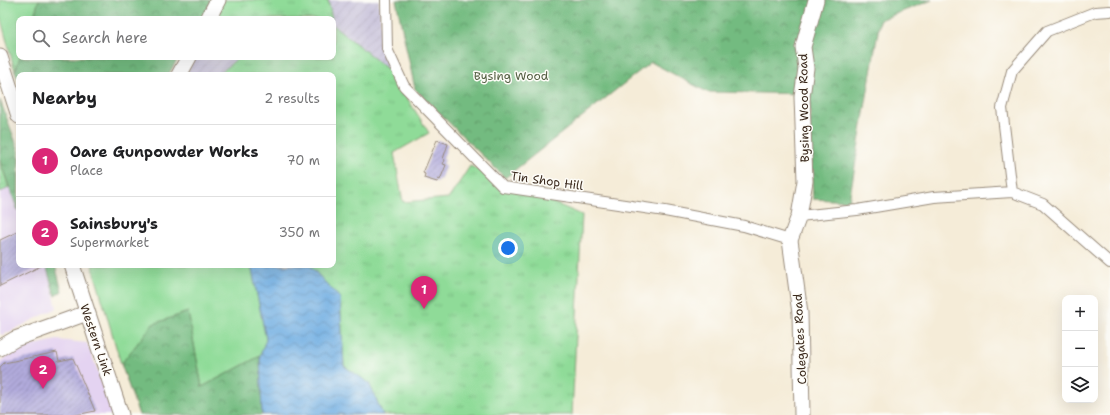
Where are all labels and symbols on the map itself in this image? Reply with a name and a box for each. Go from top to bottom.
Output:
street label: Bysing Wood Road [795,53,813,163]
park label: Bysing Wood [474,68,549,84]
street label: Tin Shop Hill [510,168,585,194]
your location [498,238,518,258]
pin: 1 [411,276,437,309]
street label: Colegates Road [790,293,810,385]
street label: Western Link [76,302,116,378]
pin: 2 [30,356,56,389]

